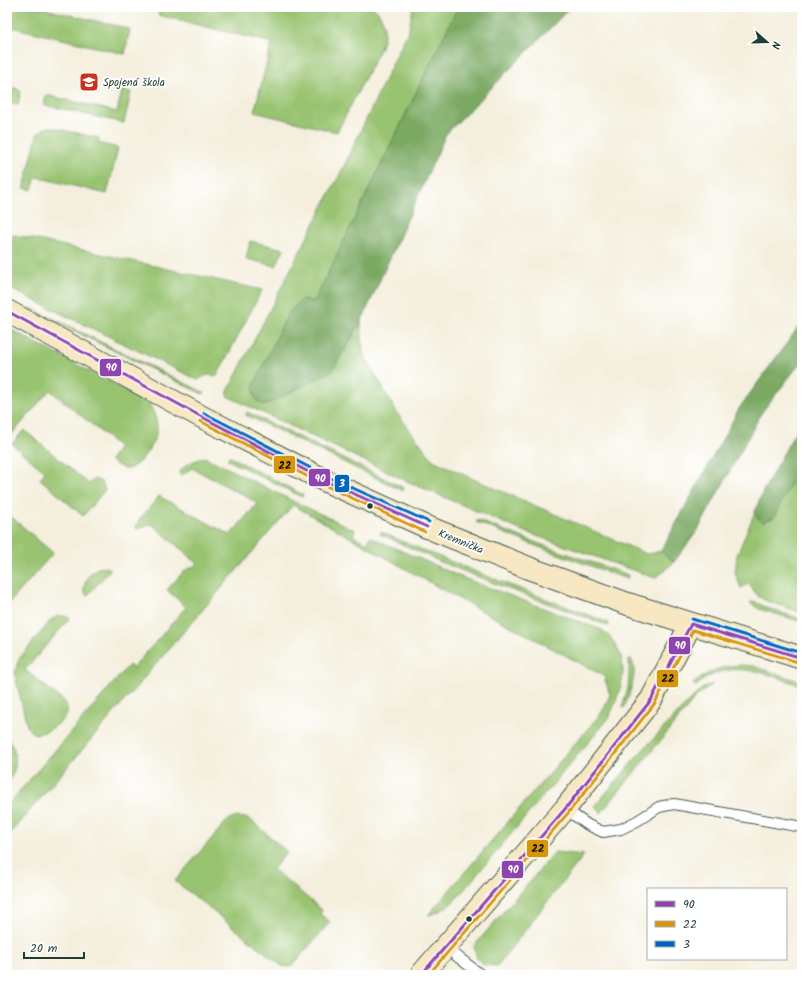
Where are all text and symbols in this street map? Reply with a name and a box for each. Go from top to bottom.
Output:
north arrow [747,22,787,62]
text: N [766,39,785,51]
school or university icon: Spojená škola [78,71,100,93]
place label: Spojená škola [103,74,165,92]
line badge: 90 [99,358,122,377]
text: 90 [105,359,117,377]
line badge: 22 [273,455,296,474]
text: 22 [279,457,291,475]
line badge: 90 [308,468,331,487]
text: 90 [314,470,326,488]
line badge: 3 [334,474,350,493]
text: 3 [338,475,345,493]
unlabelled marker [365,501,375,511]
street label: Kremnička [435,525,486,559]
line badge: 90 [668,636,691,655]
text: 90 [674,637,686,655]
line badge: 22 [656,669,679,688]
text: 22 [662,670,674,688]
line badge: 22 [526,839,549,858]
text: 22 [532,840,544,858]
line badge: 90 [501,860,524,879]
text: 90 [507,861,519,879]
legend [647,888,787,960]
text: 90 [683,895,695,914]
unlabelled marker [464,914,474,924]
text: 22 [683,915,697,934]
scale bar [24,934,84,960]
text: 3 [683,935,690,954]
text: 20 m [30,939,58,958]

